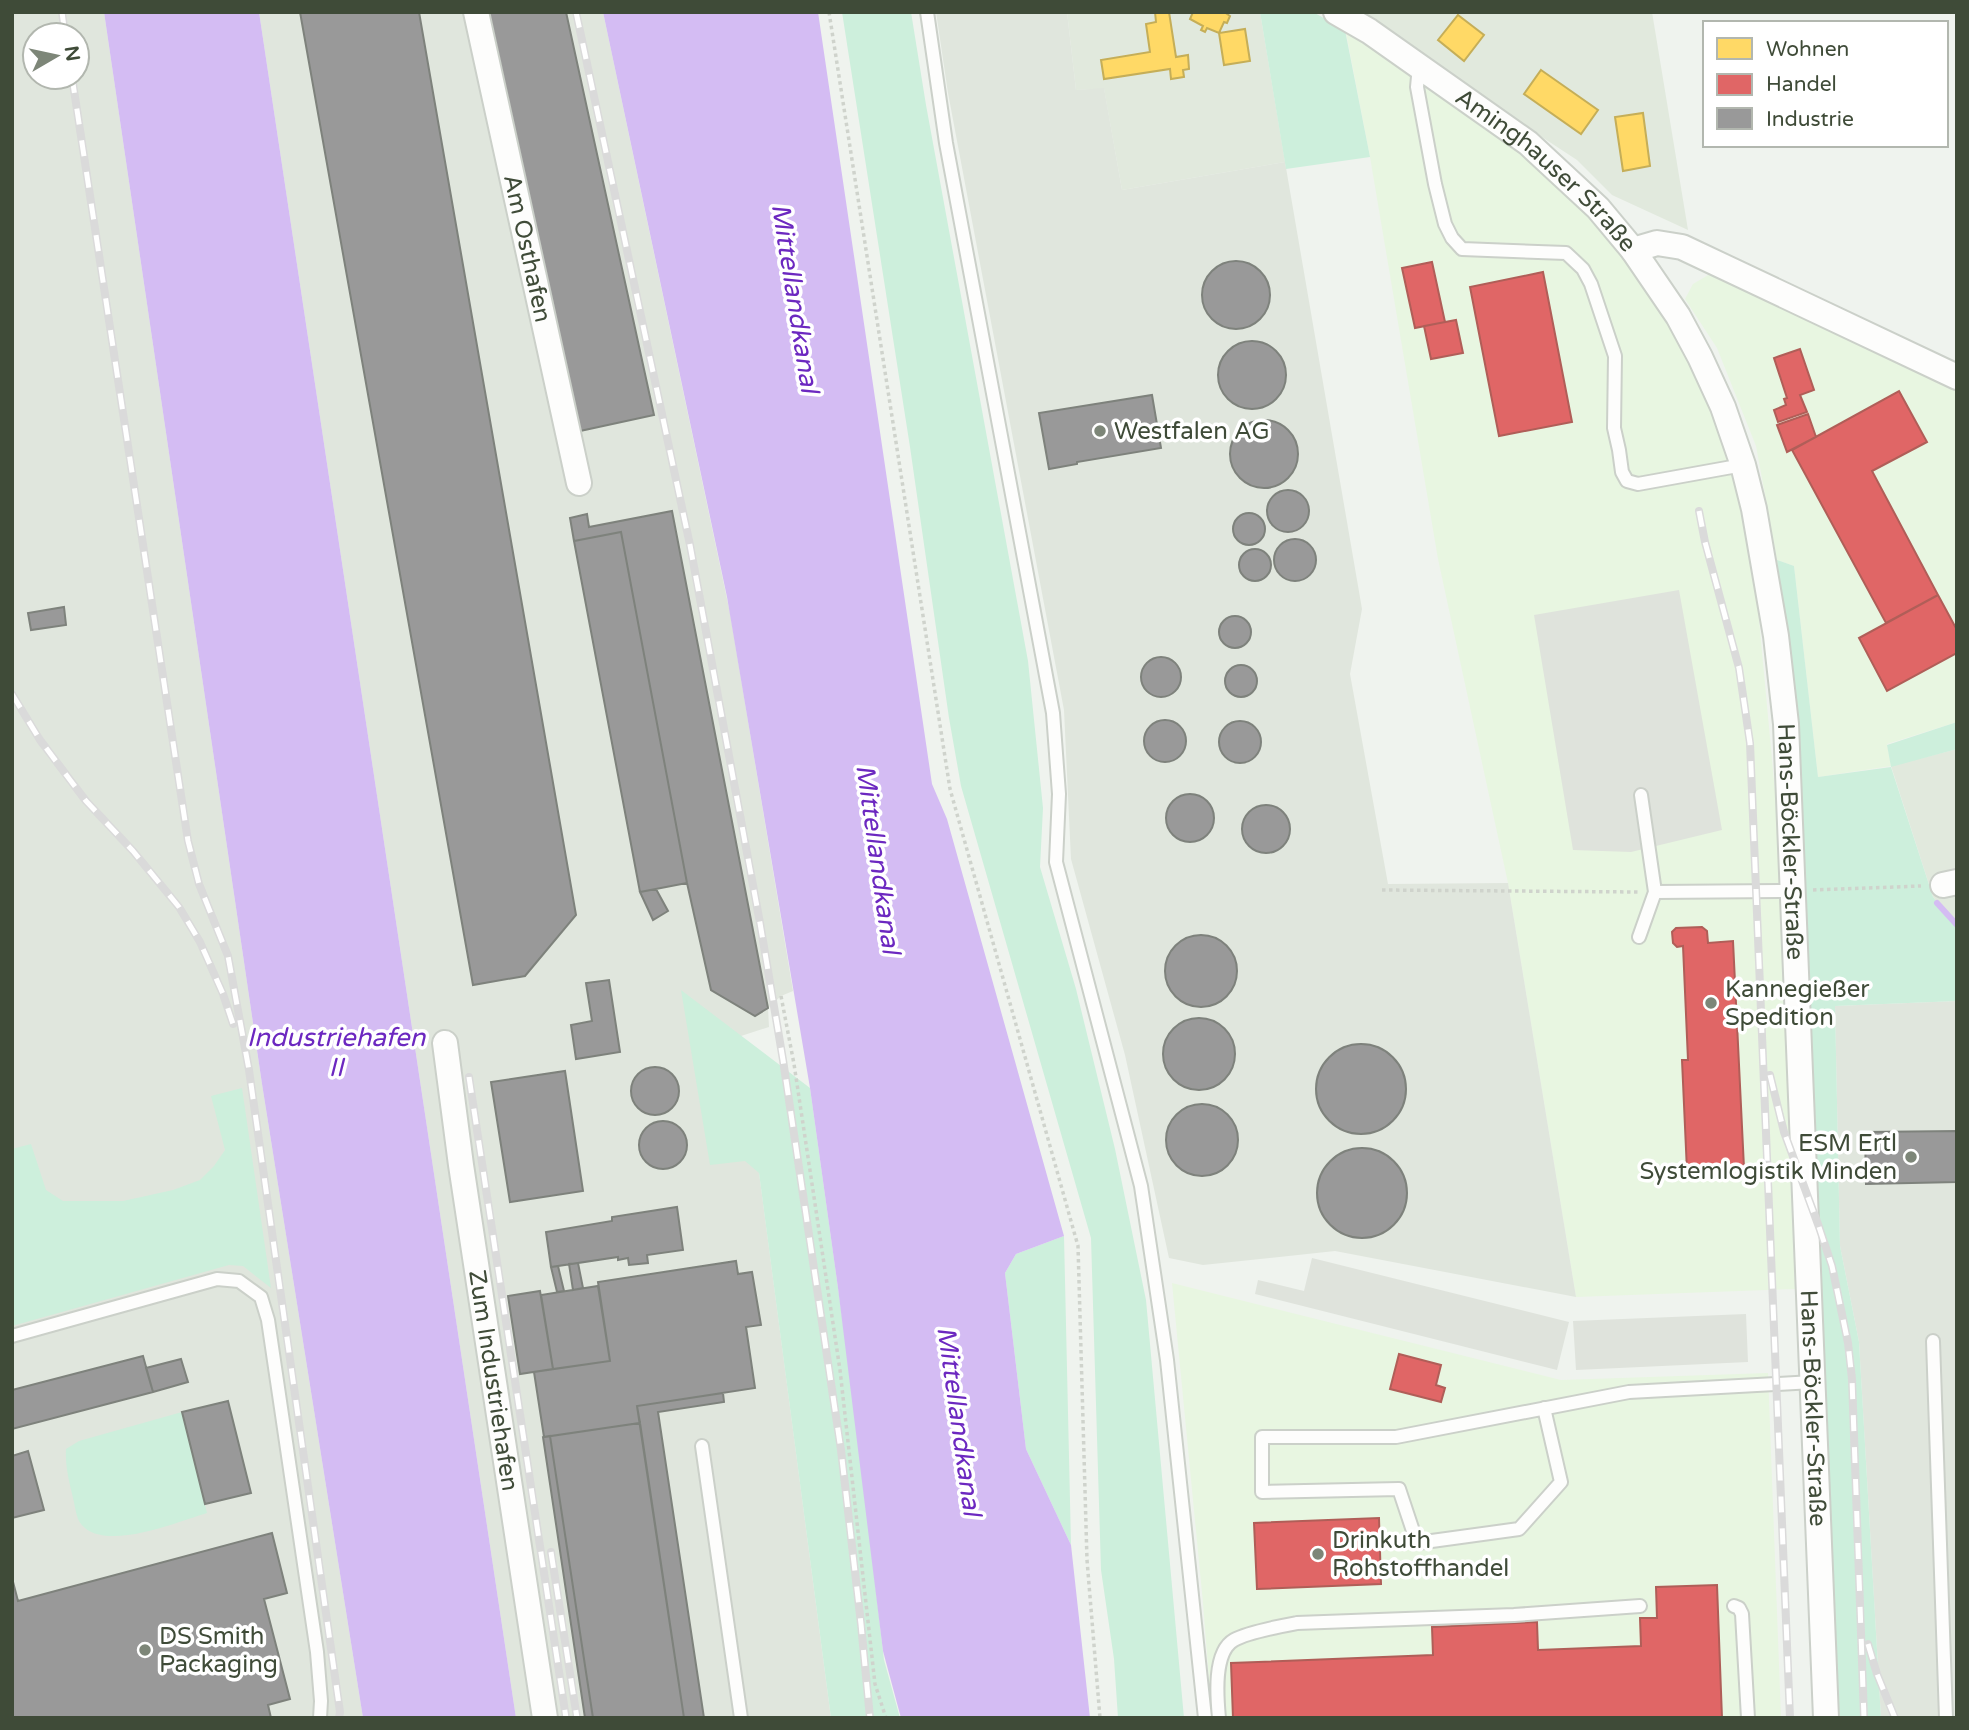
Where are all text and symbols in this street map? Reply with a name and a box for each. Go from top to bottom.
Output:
north arrow [21,21,91,91]
legend [1703,21,1948,147]
text: Wohnen [1766,37,1849,62]
text: N [60,44,84,63]
text: Handel [1766,72,1837,97]
street label: Aminghauser Straße [1450,82,1643,258]
text: Industrie [1766,107,1854,132]
street label: Am Osthafen [497,172,558,325]
water label: Mittellandkanal [765,201,826,398]
place label: Westfalen AG [1114,417,1270,446]
marker: Westfalen AG [1092,423,1108,439]
street label: Hans-Böckler-Straße [1771,723,1810,961]
water label: Mittellandkanal [849,762,907,959]
place label: Kannegießer Spedition [1725,975,1870,1032]
marker: Kannegießer Spedition [1703,995,1719,1011]
water label: Industriehafen II [247,1022,426,1083]
place label: ESM Ertl Systemlogistik Minden [1640,1129,1897,1186]
marker: ESM Ertl Systemlogistik Minden [1903,1149,1919,1165]
street label: Zum Industriehafen [463,1268,525,1493]
street label: Hans-Böckler-Straße [1794,1289,1833,1527]
water label: Mittellandkanal [930,1324,988,1521]
place label: Drinkuth Rohstoffhandel [1332,1526,1509,1583]
marker: Drinkuth Rohstoffhandel [1310,1546,1326,1562]
place label: DS Smith Packaging [159,1622,278,1679]
marker: DS Smith Packaging [137,1642,153,1658]

